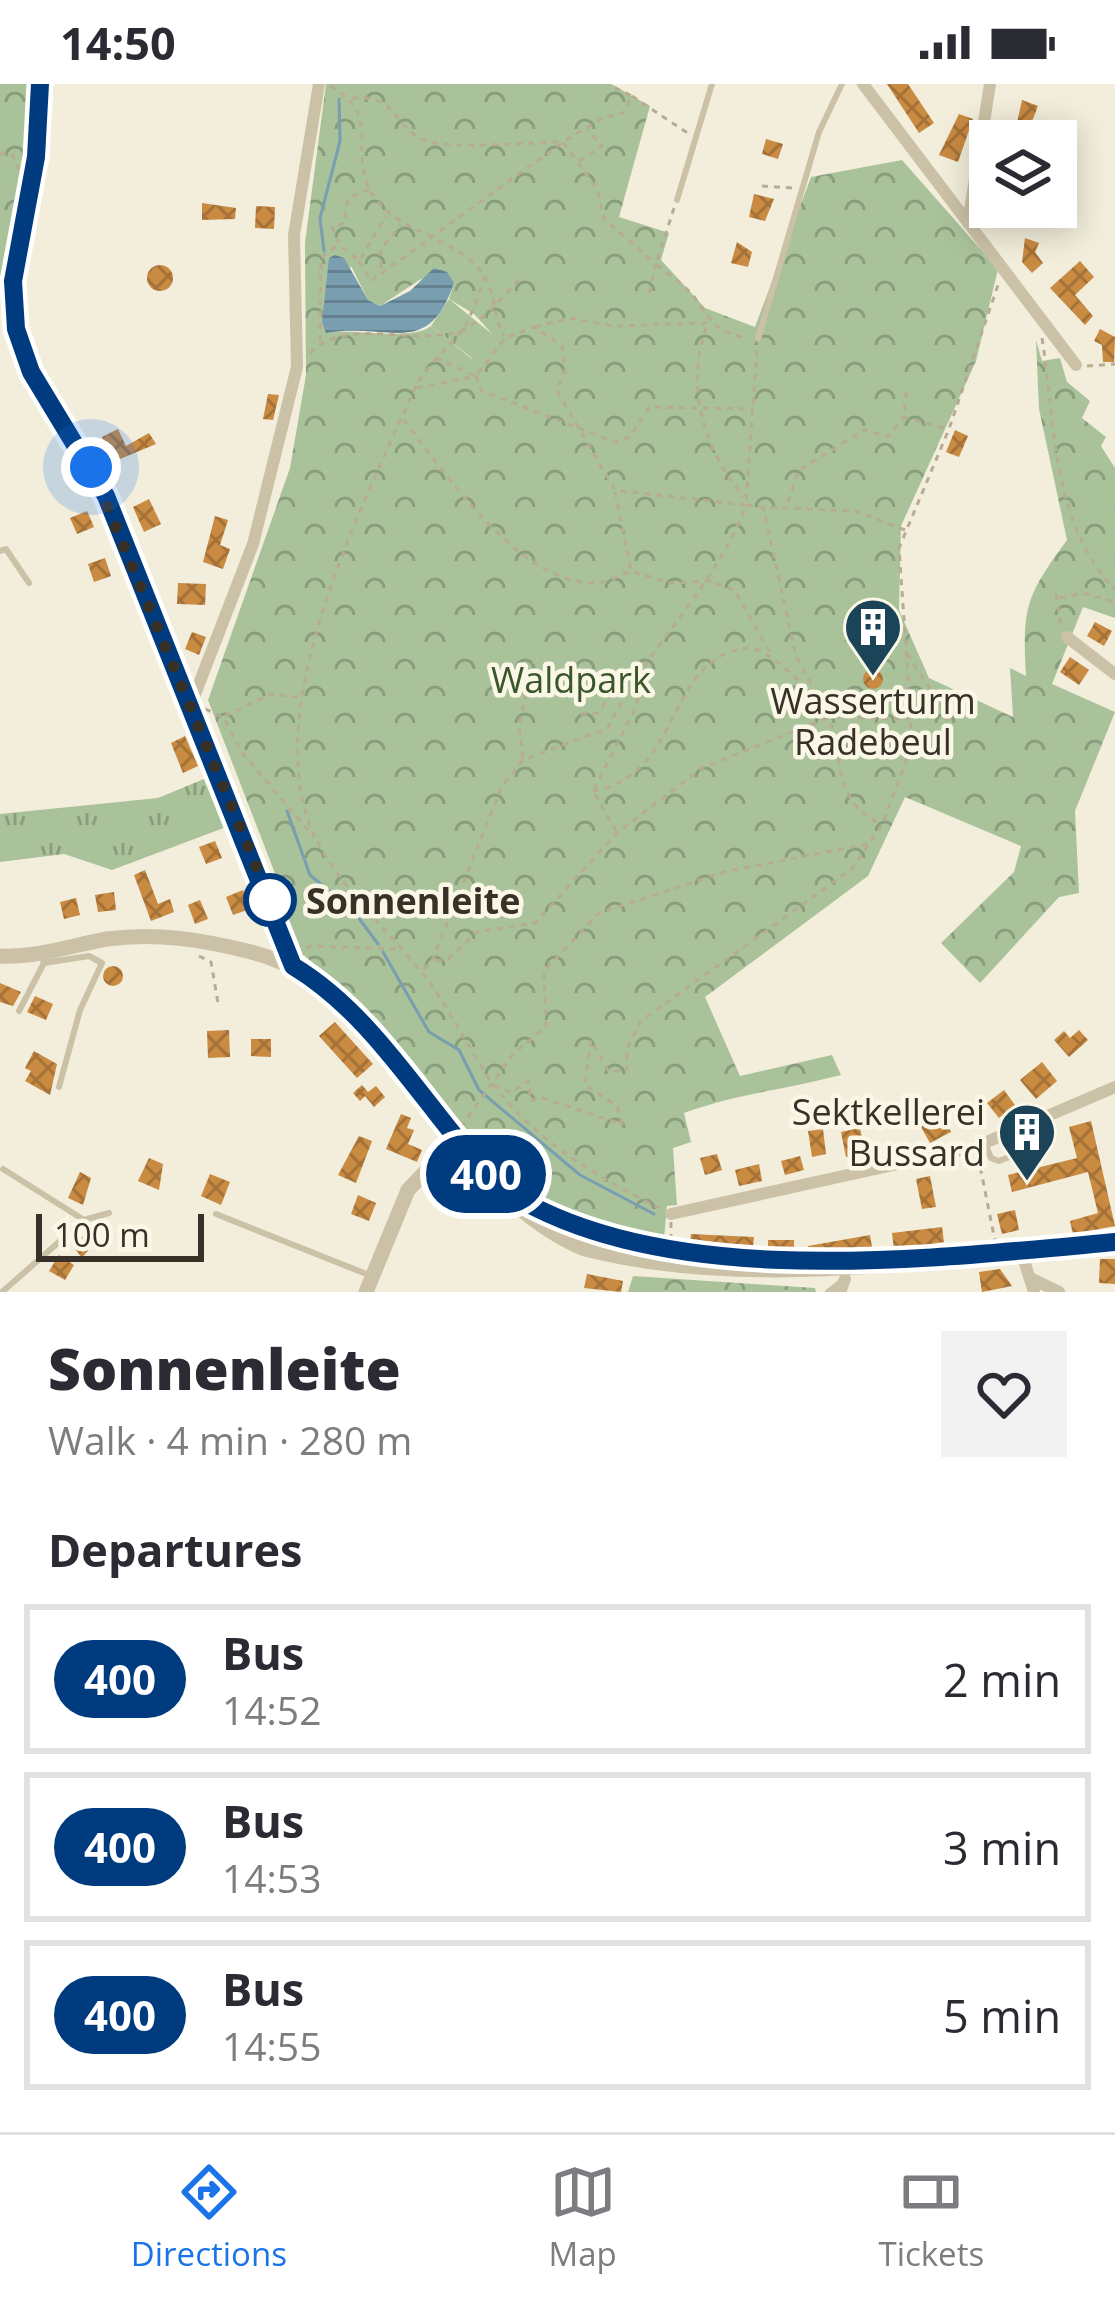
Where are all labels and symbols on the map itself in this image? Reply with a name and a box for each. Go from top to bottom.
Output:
your location [61,437,121,497]
building icon: Wasserturm Radebeul [842,596,904,678]
park label: Waldpark [491,655,651,704]
place label: Wasserturm Radebeul [770,676,976,766]
marker: Sonnenleite [245,875,295,925]
place label: Sonnenleite [306,876,521,925]
place label: Sektkellerei Bussard [792,1087,985,1177]
building icon: Sektkellerei Bussard [996,1101,1058,1183]
line badge: 400 [417,1135,555,1213]
scale bar [36,1208,204,1261]

